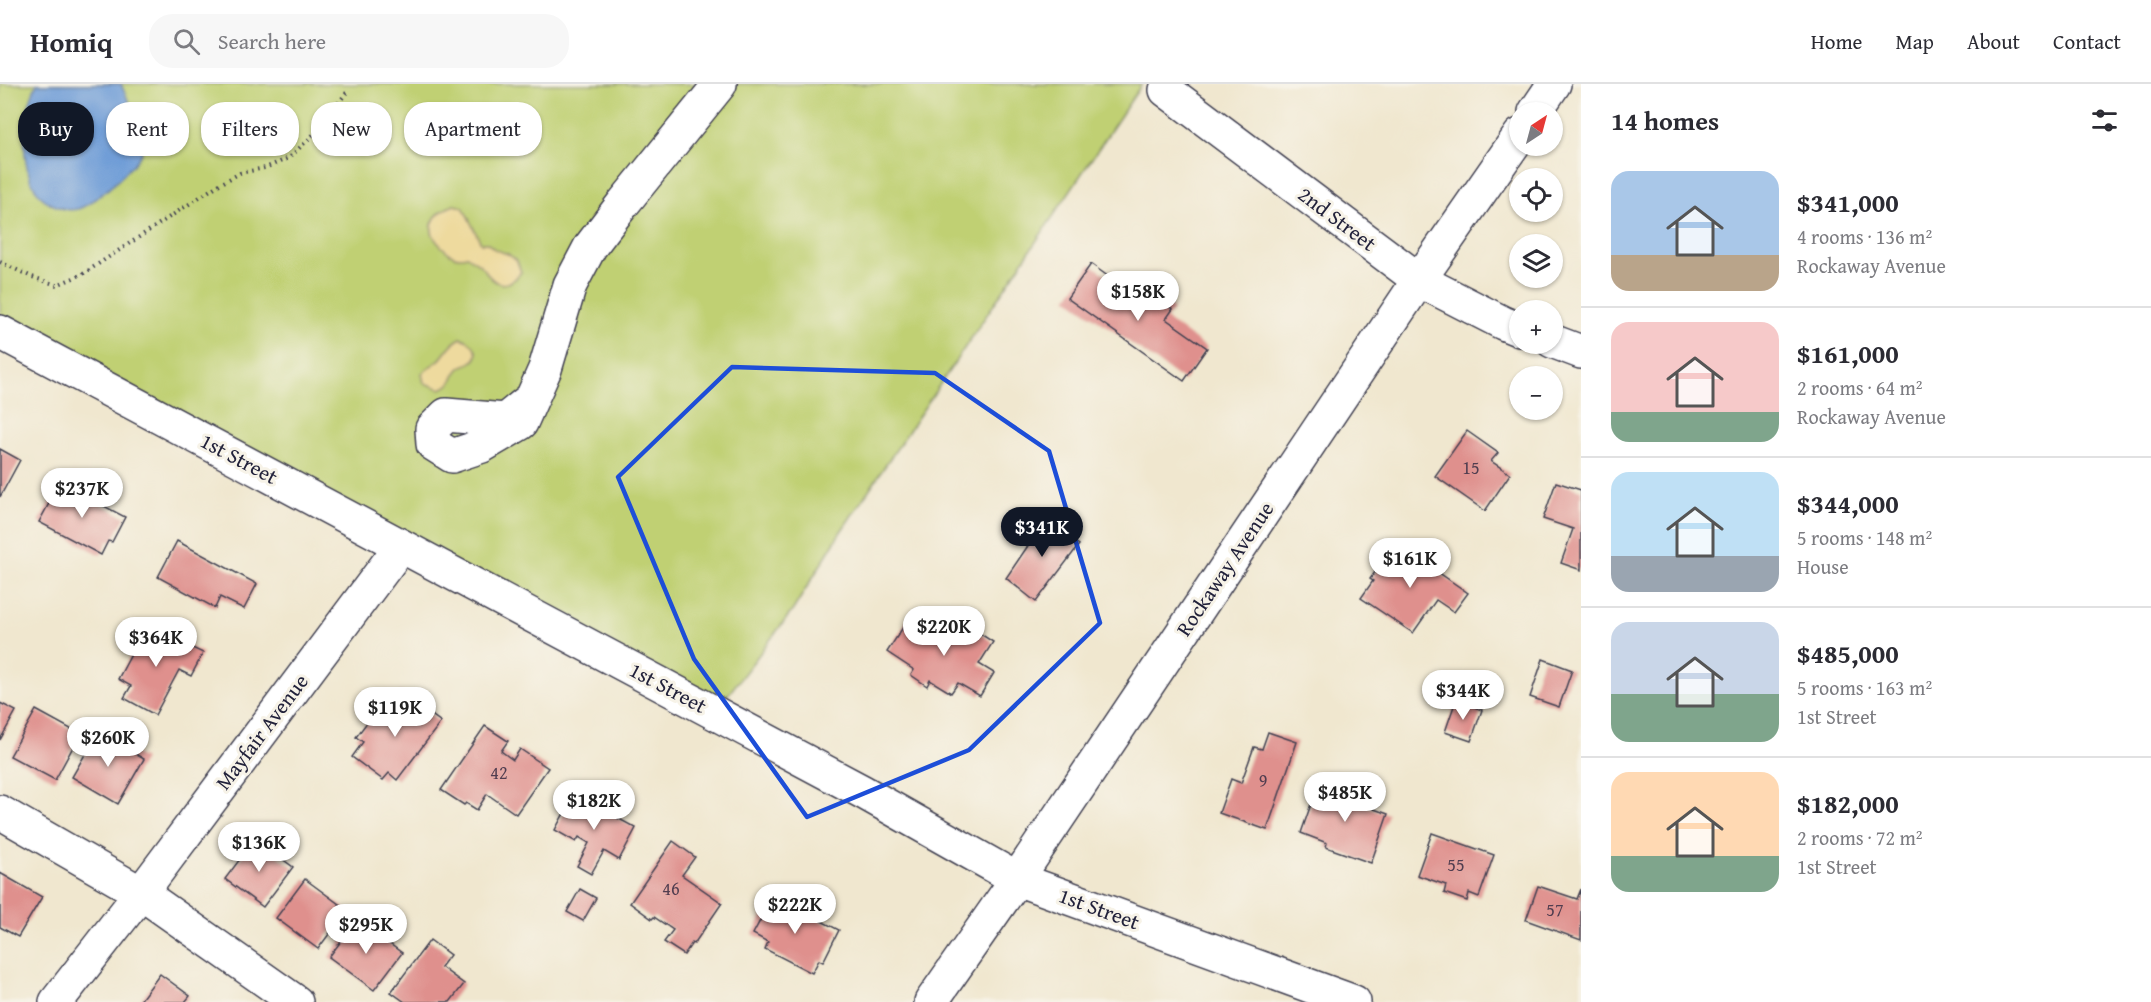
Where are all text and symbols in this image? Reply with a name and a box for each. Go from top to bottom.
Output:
search box [149,14,569,68]
text: Homiq [30,21,113,62]
icon: search [170,25,203,58]
text: Search here [218,25,326,57]
text: Home [1811,26,1862,57]
text: Map [1895,26,1934,57]
text: About [1967,26,2020,57]
text: Contact [2053,26,2121,57]
text: 14 homes [1611,101,1719,140]
chip: Buy [18,102,94,156]
chip: Rent [106,102,189,156]
chip: Filters [201,102,299,156]
chip: New [311,102,392,156]
chip: Apartment [404,102,542,156]
north arrow [1509,102,1563,156]
map controls [1509,102,1563,420]
icon: filters [2088,104,2121,137]
button: locate [1509,168,1563,222]
street label: 2nd Street [1292,179,1383,259]
text: $341,000 [1797,183,1899,222]
icon: home [1659,195,1731,267]
text: 4 rooms · 136 m² [1797,222,1932,251]
button: layers [1509,234,1563,288]
text: Rockaway Avenue [1797,251,1946,280]
pin: $158K [1096,271,1180,322]
text: $158K [1111,276,1165,305]
button: + [1509,300,1563,354]
text: $161,000 [1797,334,1899,373]
icon: home [1659,346,1731,418]
button: − [1509,366,1563,420]
text: 2 rooms · 64 m² [1797,373,1923,402]
text: Rockaway Avenue [1797,402,1946,431]
street label: 1st Street [195,425,284,492]
house number: 15 [1462,454,1480,481]
pin: $237K [40,468,124,519]
text: $237K [55,473,109,502]
text: $344,000 [1797,484,1899,523]
street label: Rockaway Avenue [1168,495,1281,642]
icon: home [1659,496,1731,568]
pin: $341K [1000,507,1084,558]
text: $341K [1015,512,1069,541]
text: 5 rooms · 148 m² [1797,523,1932,552]
pin: $161K [1368,538,1452,589]
text: $161K [1383,543,1437,572]
text: House [1797,552,1849,581]
pin: $220K [902,606,986,657]
text: $220K [917,611,971,640]
pin: $364K [114,617,198,668]
text: $364K [129,622,183,651]
text: $485,000 [1797,634,1899,673]
icon: home [1659,646,1731,718]
street label: 1st Street [624,654,713,721]
street label: Mayfair Avenue [208,667,316,796]
pin: $344K [1421,670,1505,721]
text: 5 rooms · 163 m² [1797,673,1932,702]
text: $344K [1436,675,1490,704]
pin: $119K [353,687,437,738]
text: $119K [368,692,422,721]
text: 1st Street [1797,702,1877,731]
pin: $260K [66,717,150,768]
text: $260K [81,722,135,751]
house number: 42 [490,759,508,786]
house number: 9 [1259,767,1267,794]
pin: $485K [1303,772,1387,823]
text: $485K [1318,777,1372,806]
pin: $182K [552,780,636,831]
text: $182,000 [1797,784,1899,823]
text: $182K [567,785,621,814]
icon: home [1659,796,1731,868]
pin: $136K [217,822,301,873]
text: 2 rooms · 72 m² [1797,823,1923,852]
text: $136K [232,827,286,856]
house number: 55 [1447,851,1465,878]
text: 1st Street [1797,852,1877,881]
house number: 46 [662,875,680,902]
street label: 1st Street [1055,880,1144,938]
pin: $222K [753,884,837,935]
text: $222K [768,889,822,918]
house number: 57 [1546,896,1564,923]
pin: $295K [324,904,408,955]
text: $295K [339,909,393,938]

